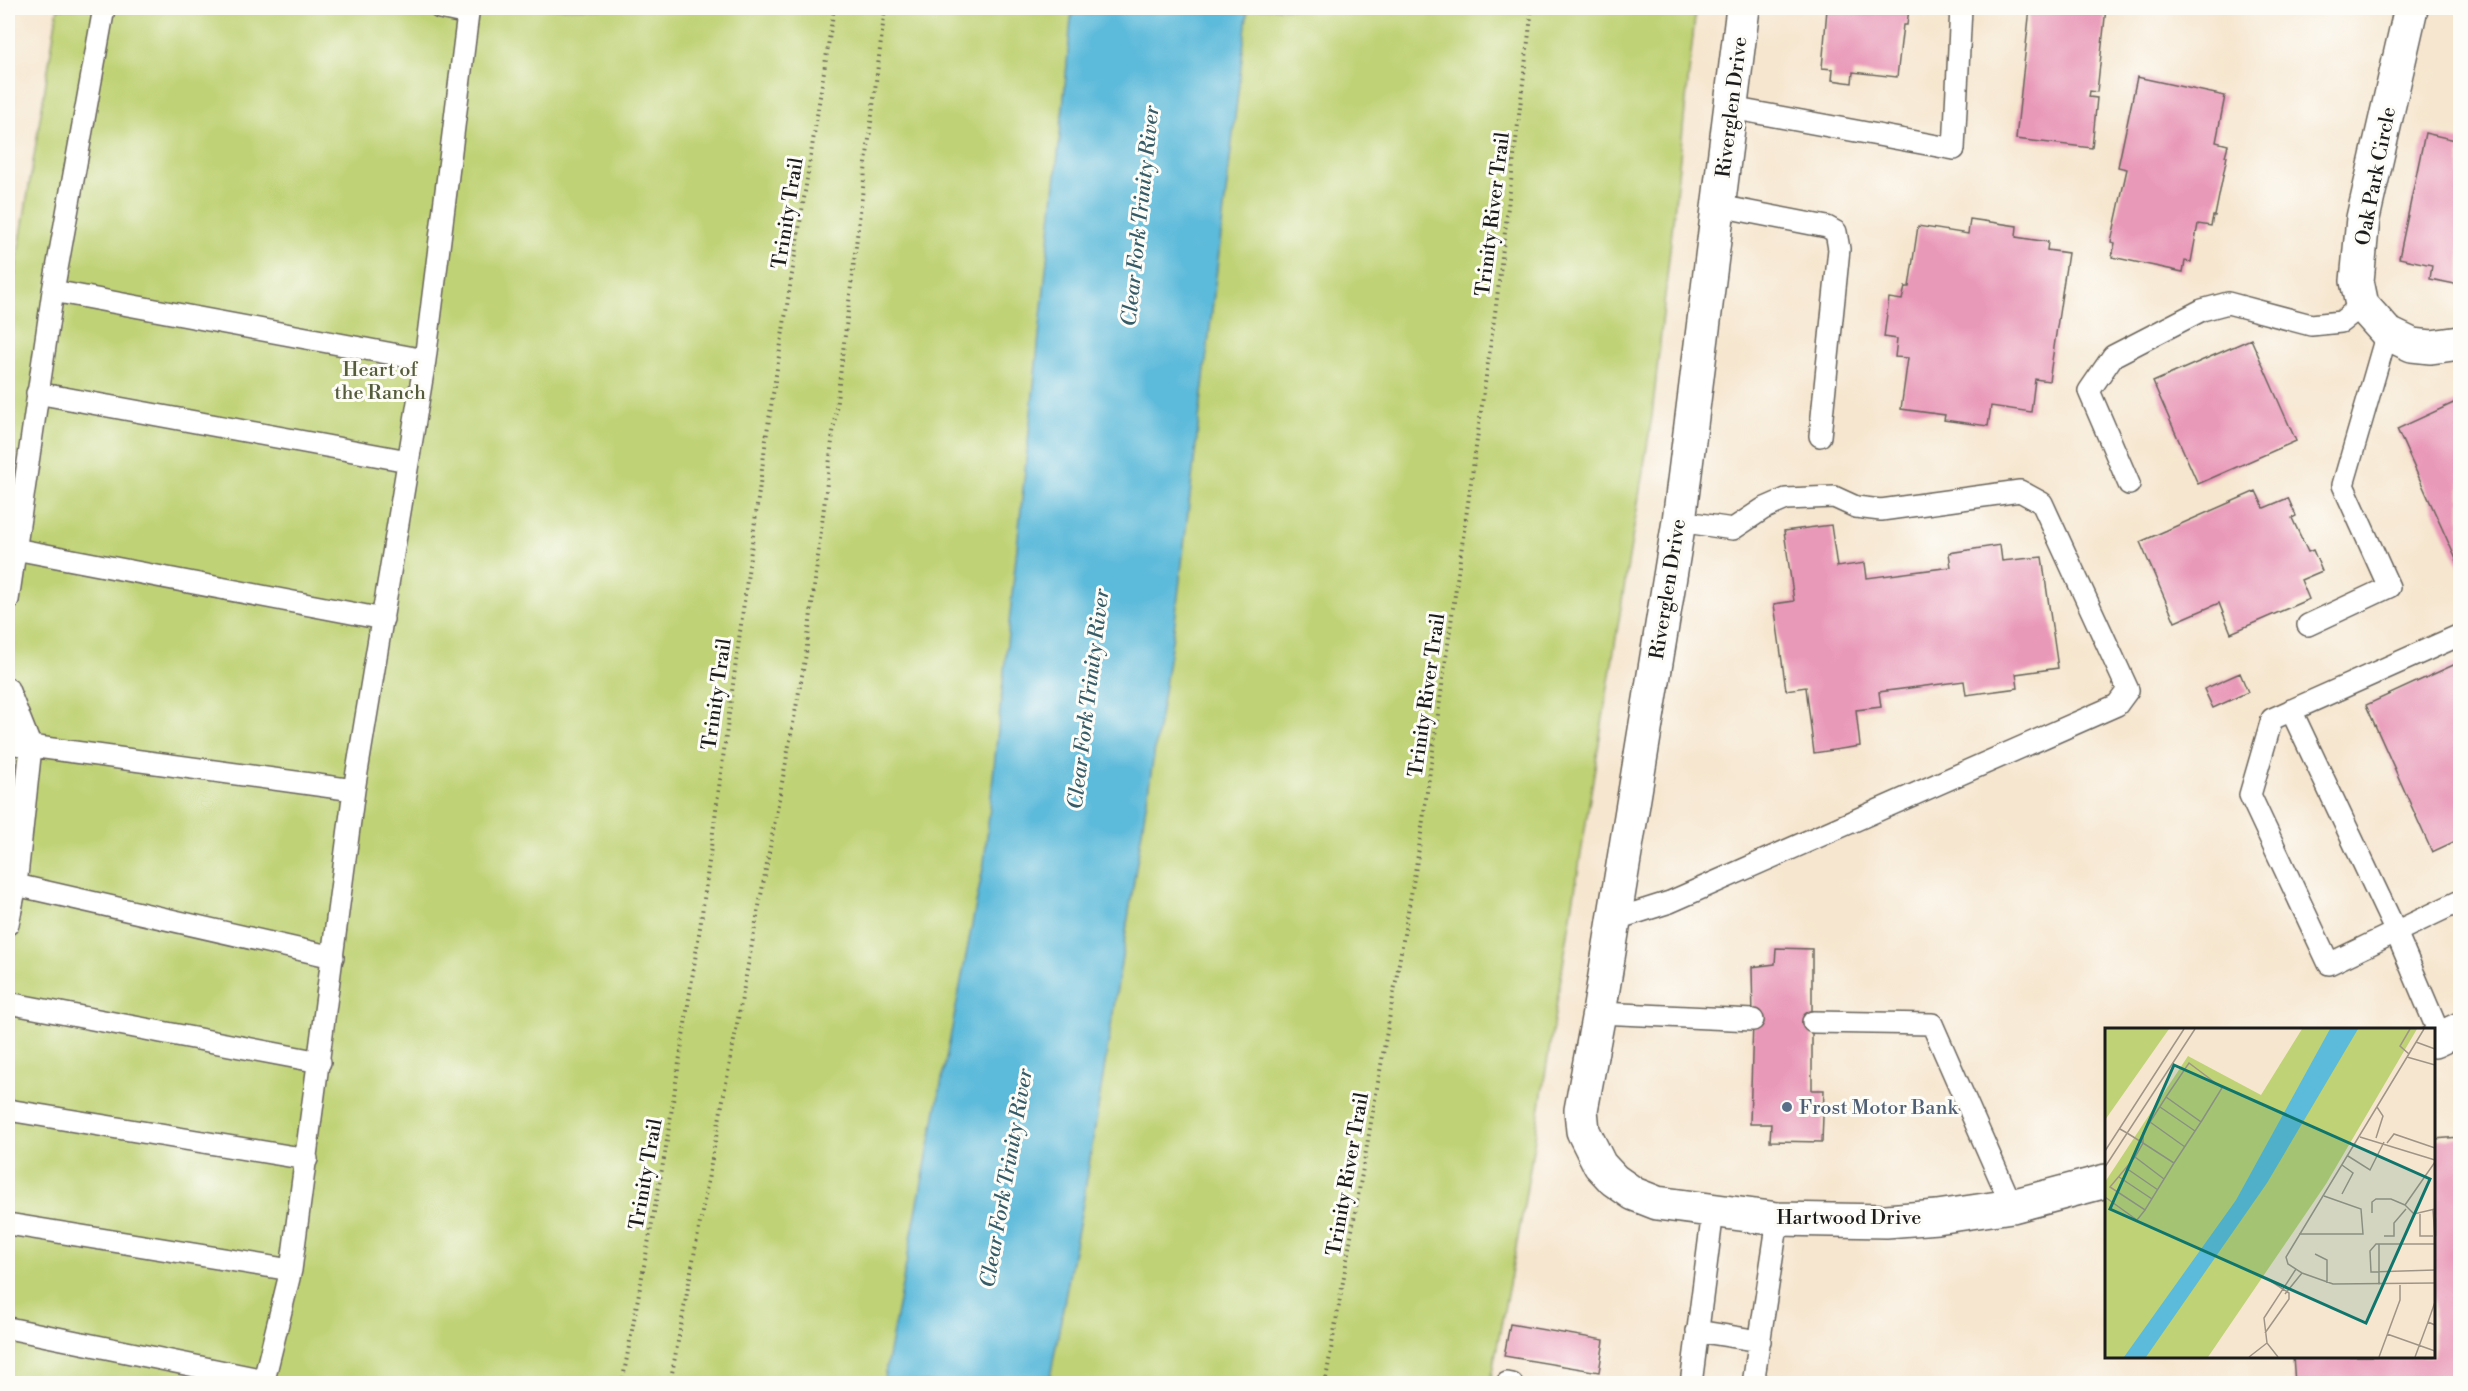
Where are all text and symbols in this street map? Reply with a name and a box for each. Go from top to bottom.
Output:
street label: Riverglen Drive [1711,35,1754,179]
water label: Clear Fork Trinity River [1116,103,1166,328]
street label: Oak Park Circle [2351,105,2402,248]
street label: Trinity River Trail [1471,130,1516,298]
street label: Trinity Trail [767,156,810,271]
park label: Heart of the Ranch [334,358,426,406]
street label: Riverglen Drive [1645,517,1692,661]
water label: Clear Fork Trinity River [1063,586,1116,811]
street label: Trinity River Trail [1404,611,1451,779]
street label: Trinity Trail [697,637,738,752]
inset map [2105,1028,2435,1358]
water label: Clear Fork Trinity River [975,1066,1039,1290]
street label: Trinity River Trail [1322,1091,1375,1258]
place label: Frost Motor Bank [1799,1096,1959,1121]
marker: Frost Motor Bank [1780,1100,1794,1114]
street label: Trinity Trail [624,1117,669,1232]
street label: Hartwood Drive [1777,1206,1921,1231]

